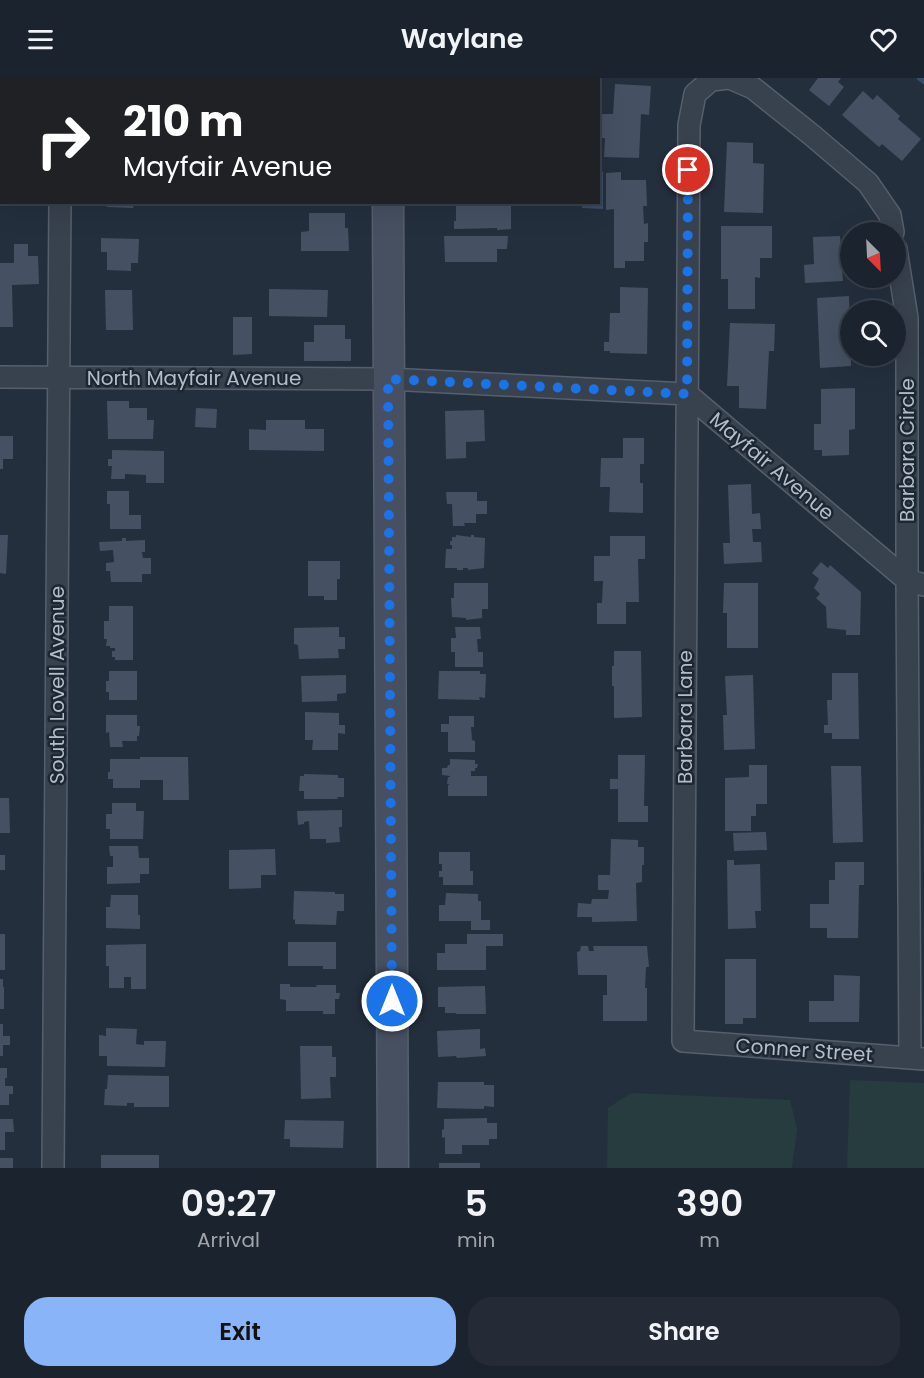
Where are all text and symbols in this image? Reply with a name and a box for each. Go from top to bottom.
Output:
text: Waylane [401,20,523,57]
icon: menu [24,23,57,56]
icon: heart [867,23,900,56]
text: 210 m [123,92,244,151]
icon: right [24,102,102,180]
pin [662,144,713,195]
text: Mayfair Avenue [123,148,332,185]
icon: arrive [671,153,704,186]
north arrow [840,222,906,288]
map controls [840,222,906,366]
button: search [840,300,906,366]
street label: North Mayfair Avenue [87,364,301,392]
street label: Barbara Circle [893,378,921,522]
street label: Mayfair Avenue [704,405,840,527]
street label: South Lovell Avenue [43,586,71,784]
street label: Barbara Lane [671,650,699,784]
position arrow [360,969,424,1033]
street label: Conner Street [734,1031,874,1069]
text: 09:27 [181,1178,276,1229]
text: 5 [465,1178,488,1229]
text: 390 [676,1178,743,1229]
text: Arrival [197,1226,260,1254]
text: min [457,1226,495,1254]
text: m [699,1226,720,1254]
button: Exit [24,1297,456,1366]
button: Share [468,1297,900,1366]

